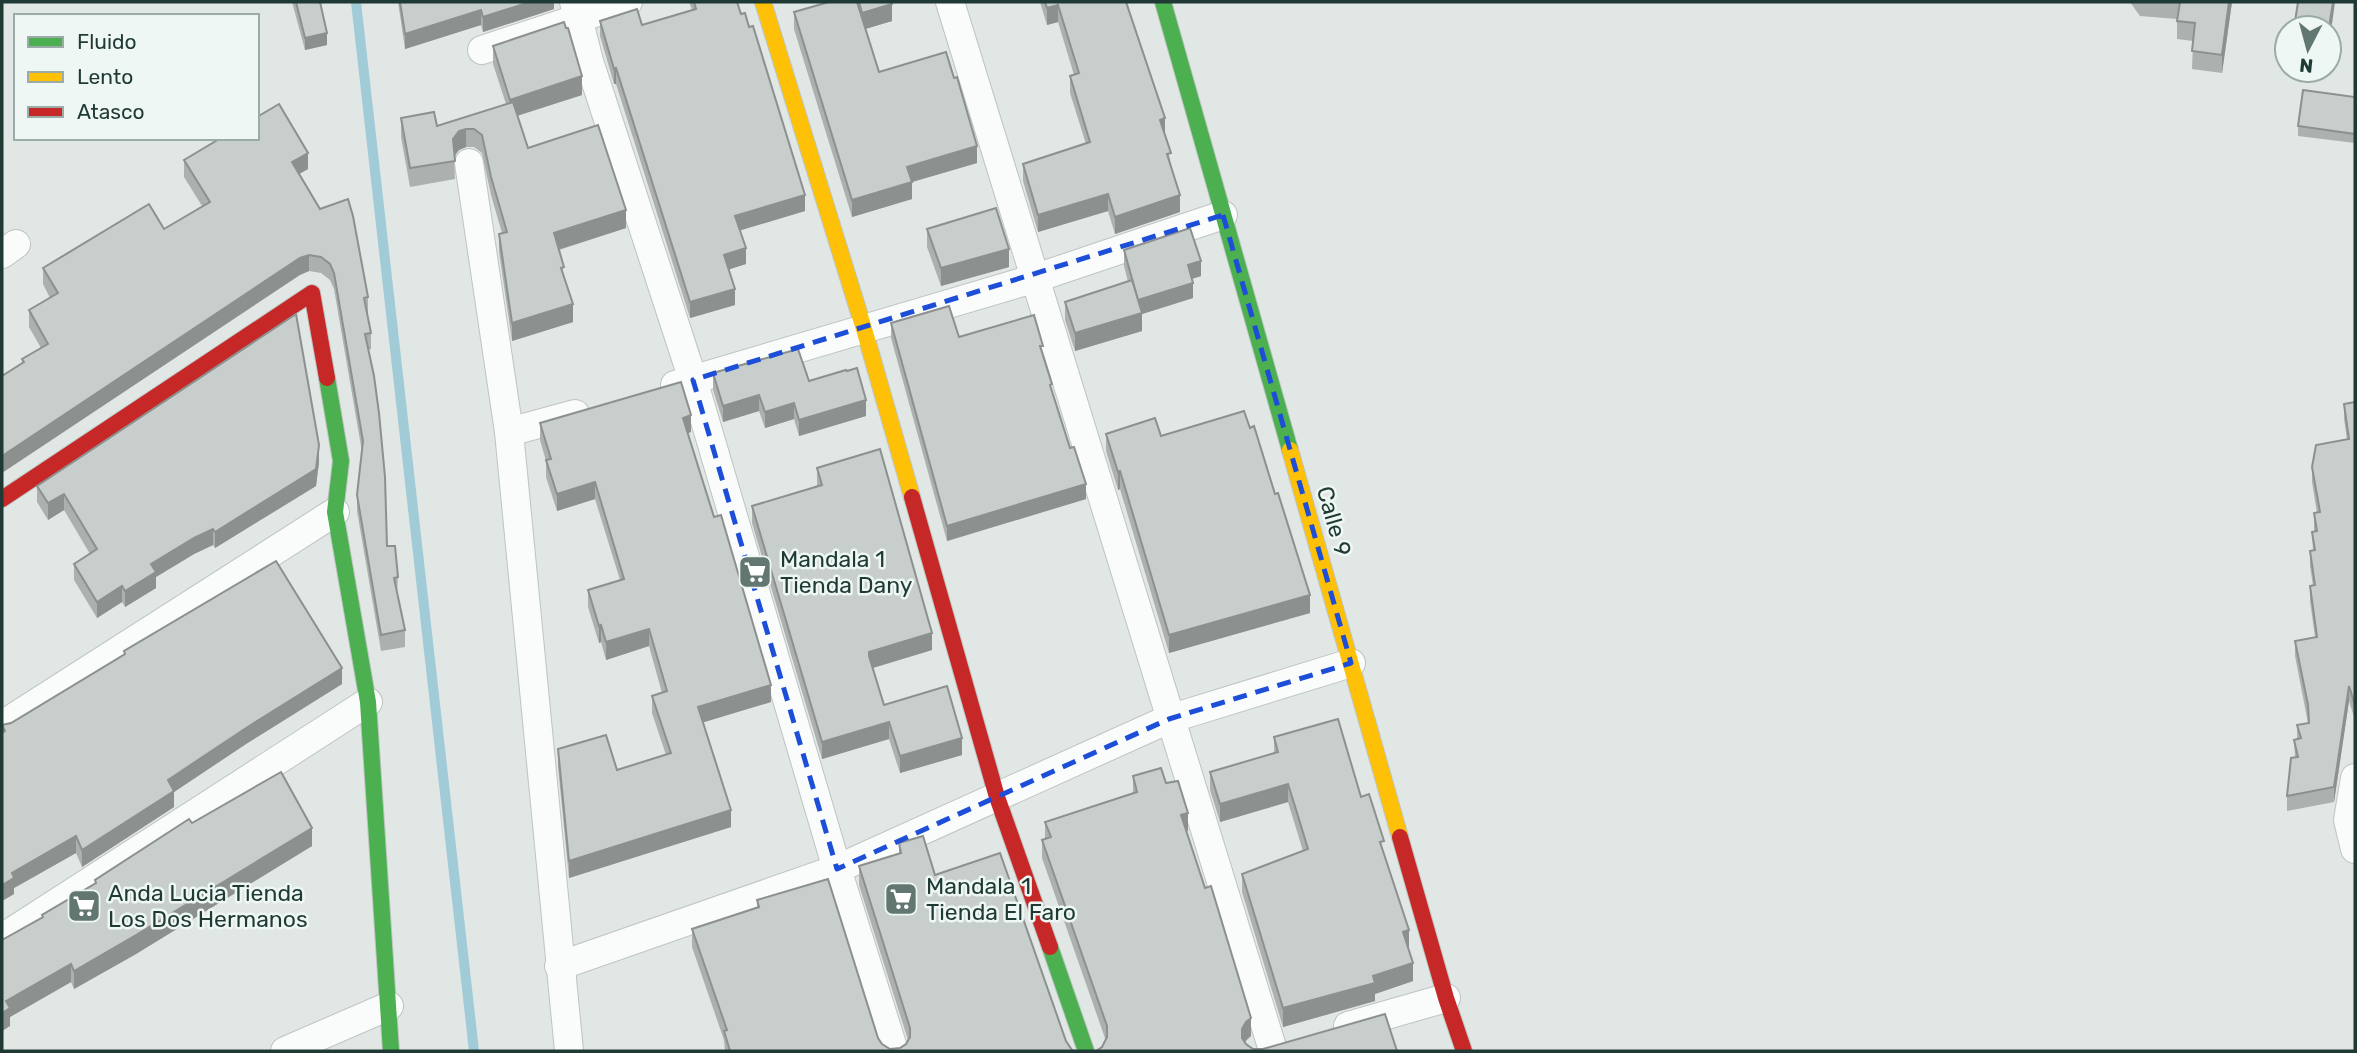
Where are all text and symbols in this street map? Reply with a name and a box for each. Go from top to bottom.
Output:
legend [14,14,259,140]
north arrow [2273,14,2343,84]
text: Fluido [77,29,137,54]
text: N [2298,53,2314,78]
text: Lento [77,64,133,89]
text: Atasco [77,99,145,124]
street label: Calle 9 [1311,483,1357,559]
place label: Mandala 1 Tienda Dany [780,545,913,599]
supermarket icon: Mandala 1 Tienda Dany [736,553,774,591]
place label: Mandala 1 Tienda El Faro [926,872,1076,926]
place label: Anda Lucia Tienda Los Dos Hermanos [108,879,308,933]
supermarket icon: Mandala 1 Tienda El Faro [882,880,920,918]
supermarket icon: Anda Lucia Tienda Los Dos Hermanos [65,887,103,925]

